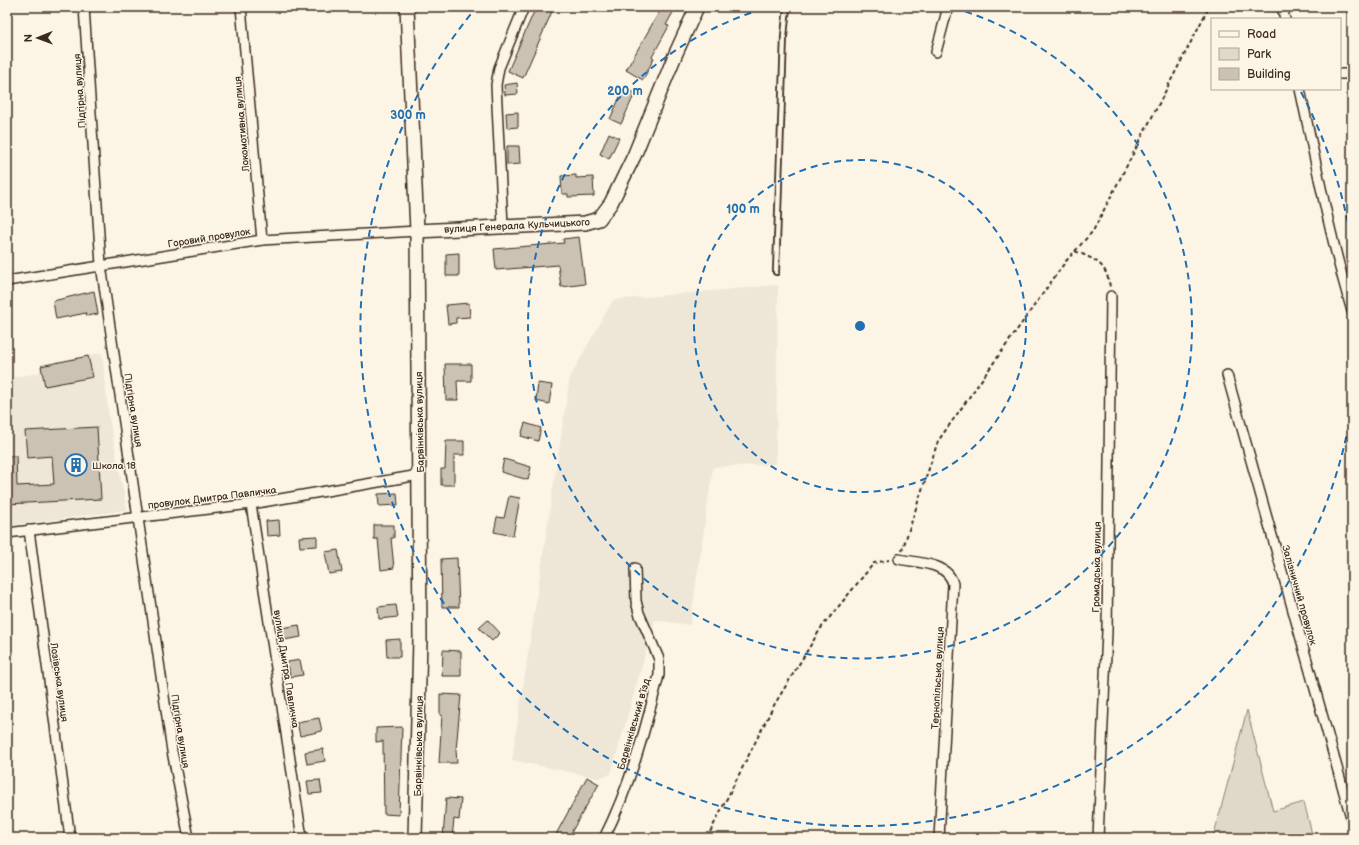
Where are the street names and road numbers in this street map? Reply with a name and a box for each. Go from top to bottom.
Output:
street label: Підгірна вулиця [71,53,89,129]
street label: Локомотивна вулиця [232,75,252,173]
street label: вулиця Генерала Кульчицького [444,216,590,236]
street label: Горовий провулок [167,225,252,250]
street label: Барвінківська вулиця [413,371,427,473]
street label: Підгірна вулиця [121,372,145,448]
street label: провулок Дмитра Павличка [147,484,277,512]
street label: Громадська вулиця [1090,521,1104,613]
street label: Залізничний провулок [1279,544,1319,647]
street label: вулиця Дмитра Павличка [271,609,301,729]
street label: Тернопільська вулиця [929,626,947,730]
street label: Лозівська вулиця [47,641,71,723]
street label: Барвінківський в’їзд [615,677,653,771]
street label: Підгірна вулиця [168,693,192,769]
street label: Барвінківська вулиця [412,695,426,797]

